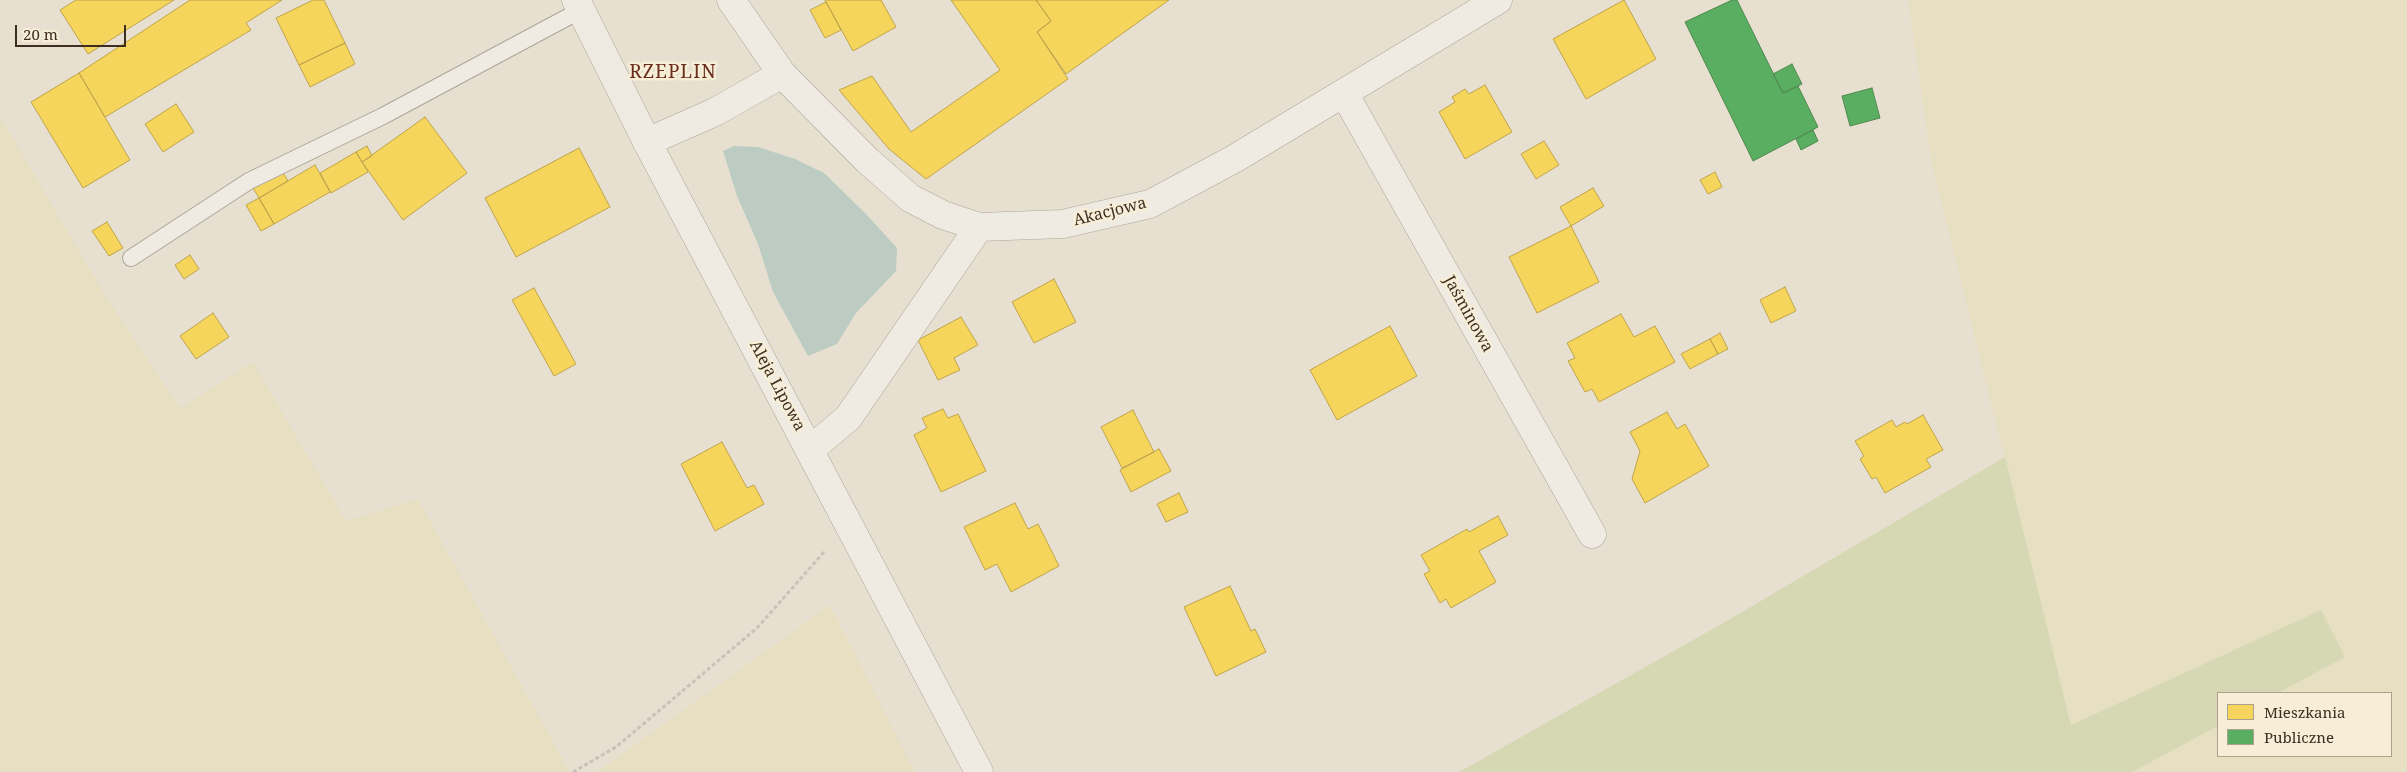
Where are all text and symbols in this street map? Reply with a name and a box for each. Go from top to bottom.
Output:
scale bar [18,15,129,47]
text: 20 m [23,24,58,44]
district label: RZEPLIN [628,62,718,84]
street label: Akacjowa [1072,194,1148,230]
street label: Jaśminowa [1439,272,1497,356]
street label: Aleja Lipowa [745,337,809,435]
legend [2217,692,2392,757]
text: Mieszkania [2264,702,2345,722]
text: Publiczne [2264,727,2334,747]

